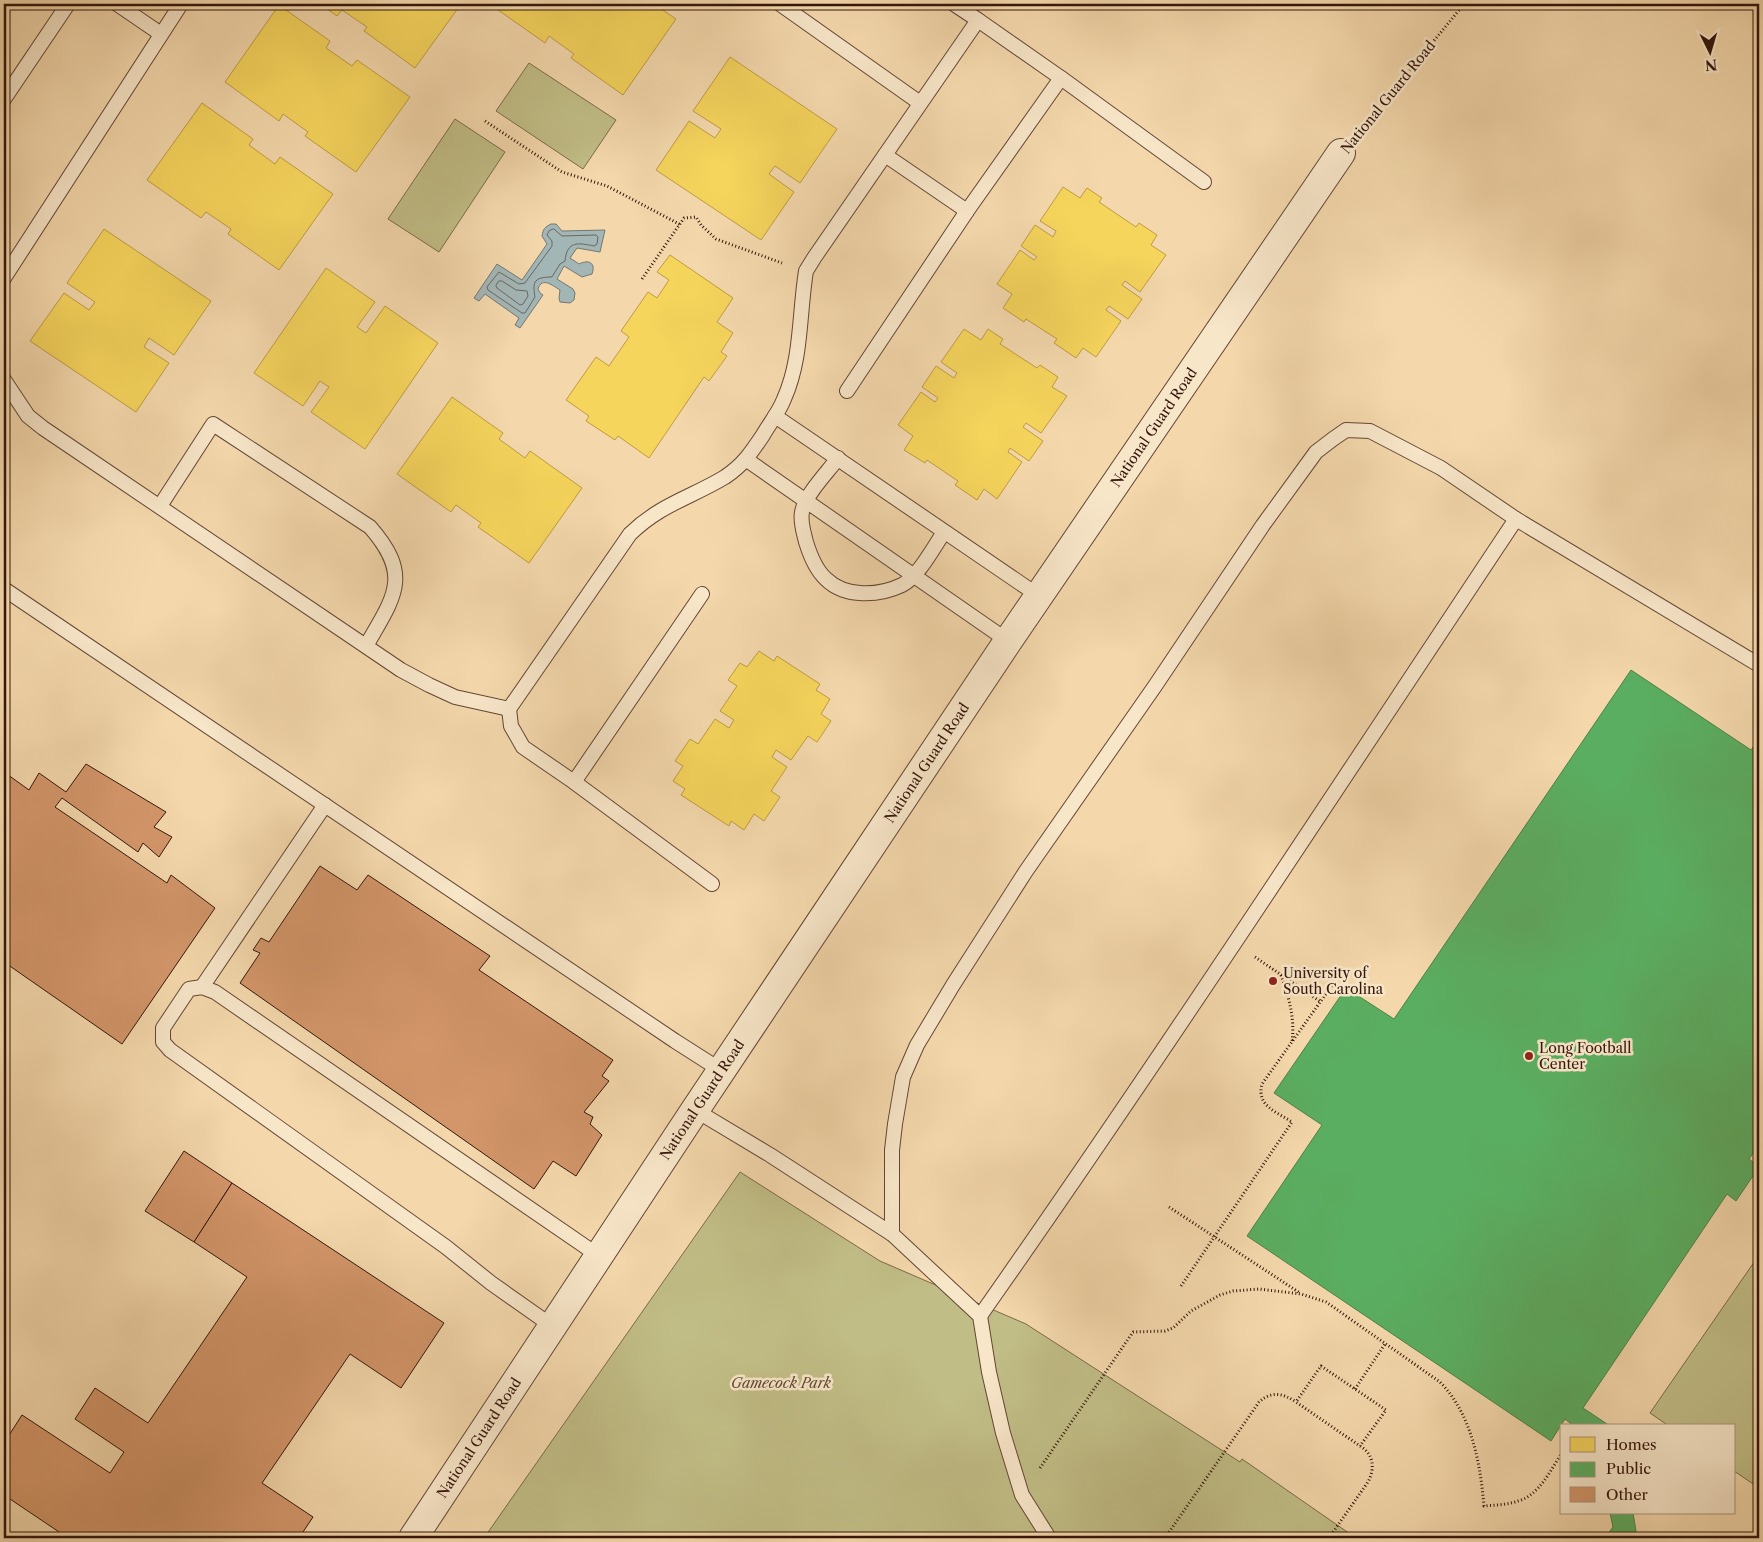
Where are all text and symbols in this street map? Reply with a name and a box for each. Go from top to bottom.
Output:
north arrow [1686,28,1736,78]
street label: National Guard Road [1337,36,1439,157]
text: N [1704,55,1718,74]
street label: National Guard Road [1107,364,1201,490]
street label: National Guard Road [880,699,973,826]
place label: University of South Carolina [1283,964,1384,998]
marker: University of South Carolina [1267,975,1279,987]
street label: National Guard Road [656,1036,749,1163]
place label: Long Football Center [1539,1039,1631,1073]
marker: Long Football Center [1523,1050,1535,1062]
street label: National Guard Road [433,1374,525,1501]
park label: Gamecock Park [731,1374,832,1392]
legend [1560,1424,1736,1514]
text: Homes [1606,1435,1657,1454]
text: Public [1606,1459,1651,1478]
text: Other [1606,1485,1649,1504]

